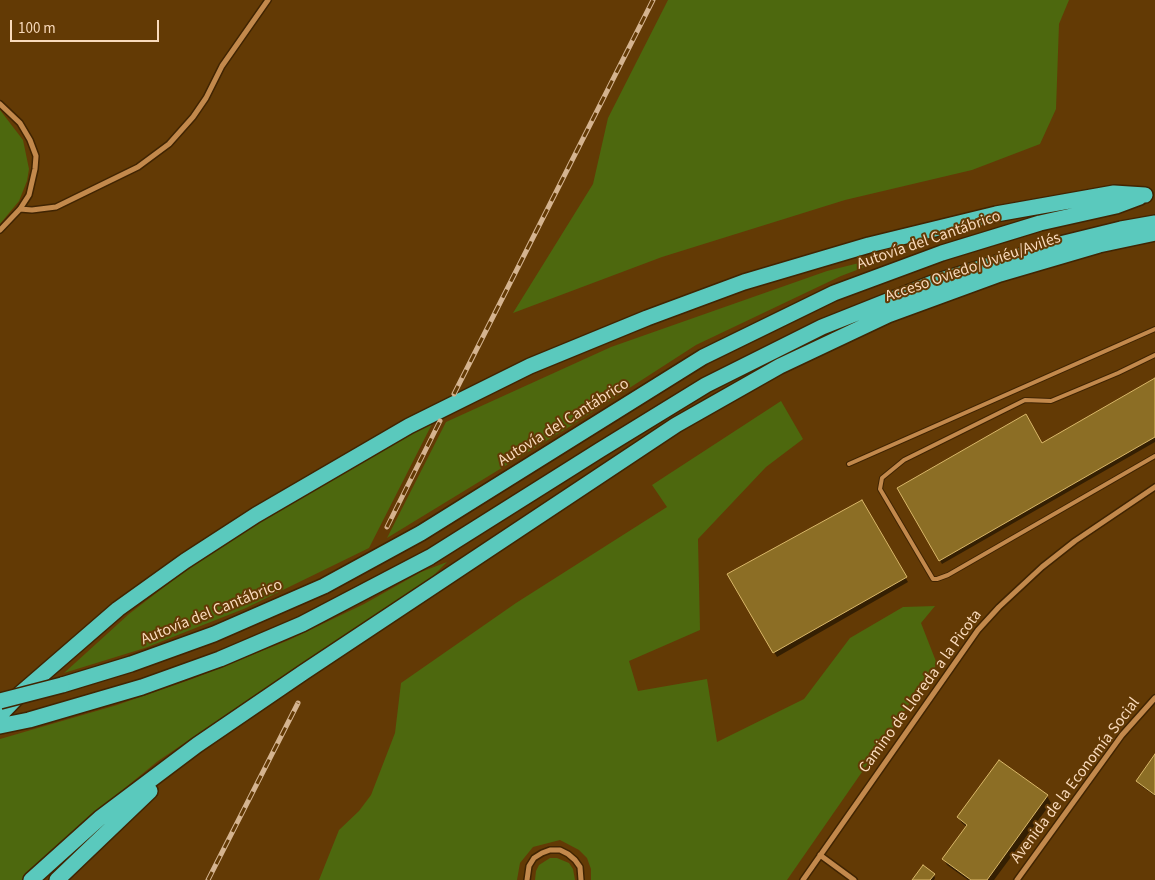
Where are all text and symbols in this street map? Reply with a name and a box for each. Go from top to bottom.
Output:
scale bar [12,10,161,42]
text: 100 m [18,18,56,39]
street label: Autovía del Cantábrico [855,207,1003,275]
street label: Acceso Oviedo/Uviéu/Avilés [883,229,1063,307]
street label: Autovía del Cantábrico [495,375,633,471]
street label: Autovía del Cantábrico [138,576,286,650]
street label: Camino de Lloreda a la Picota [855,607,987,777]
street label: Avenida de la Economía Social [1007,694,1145,868]

